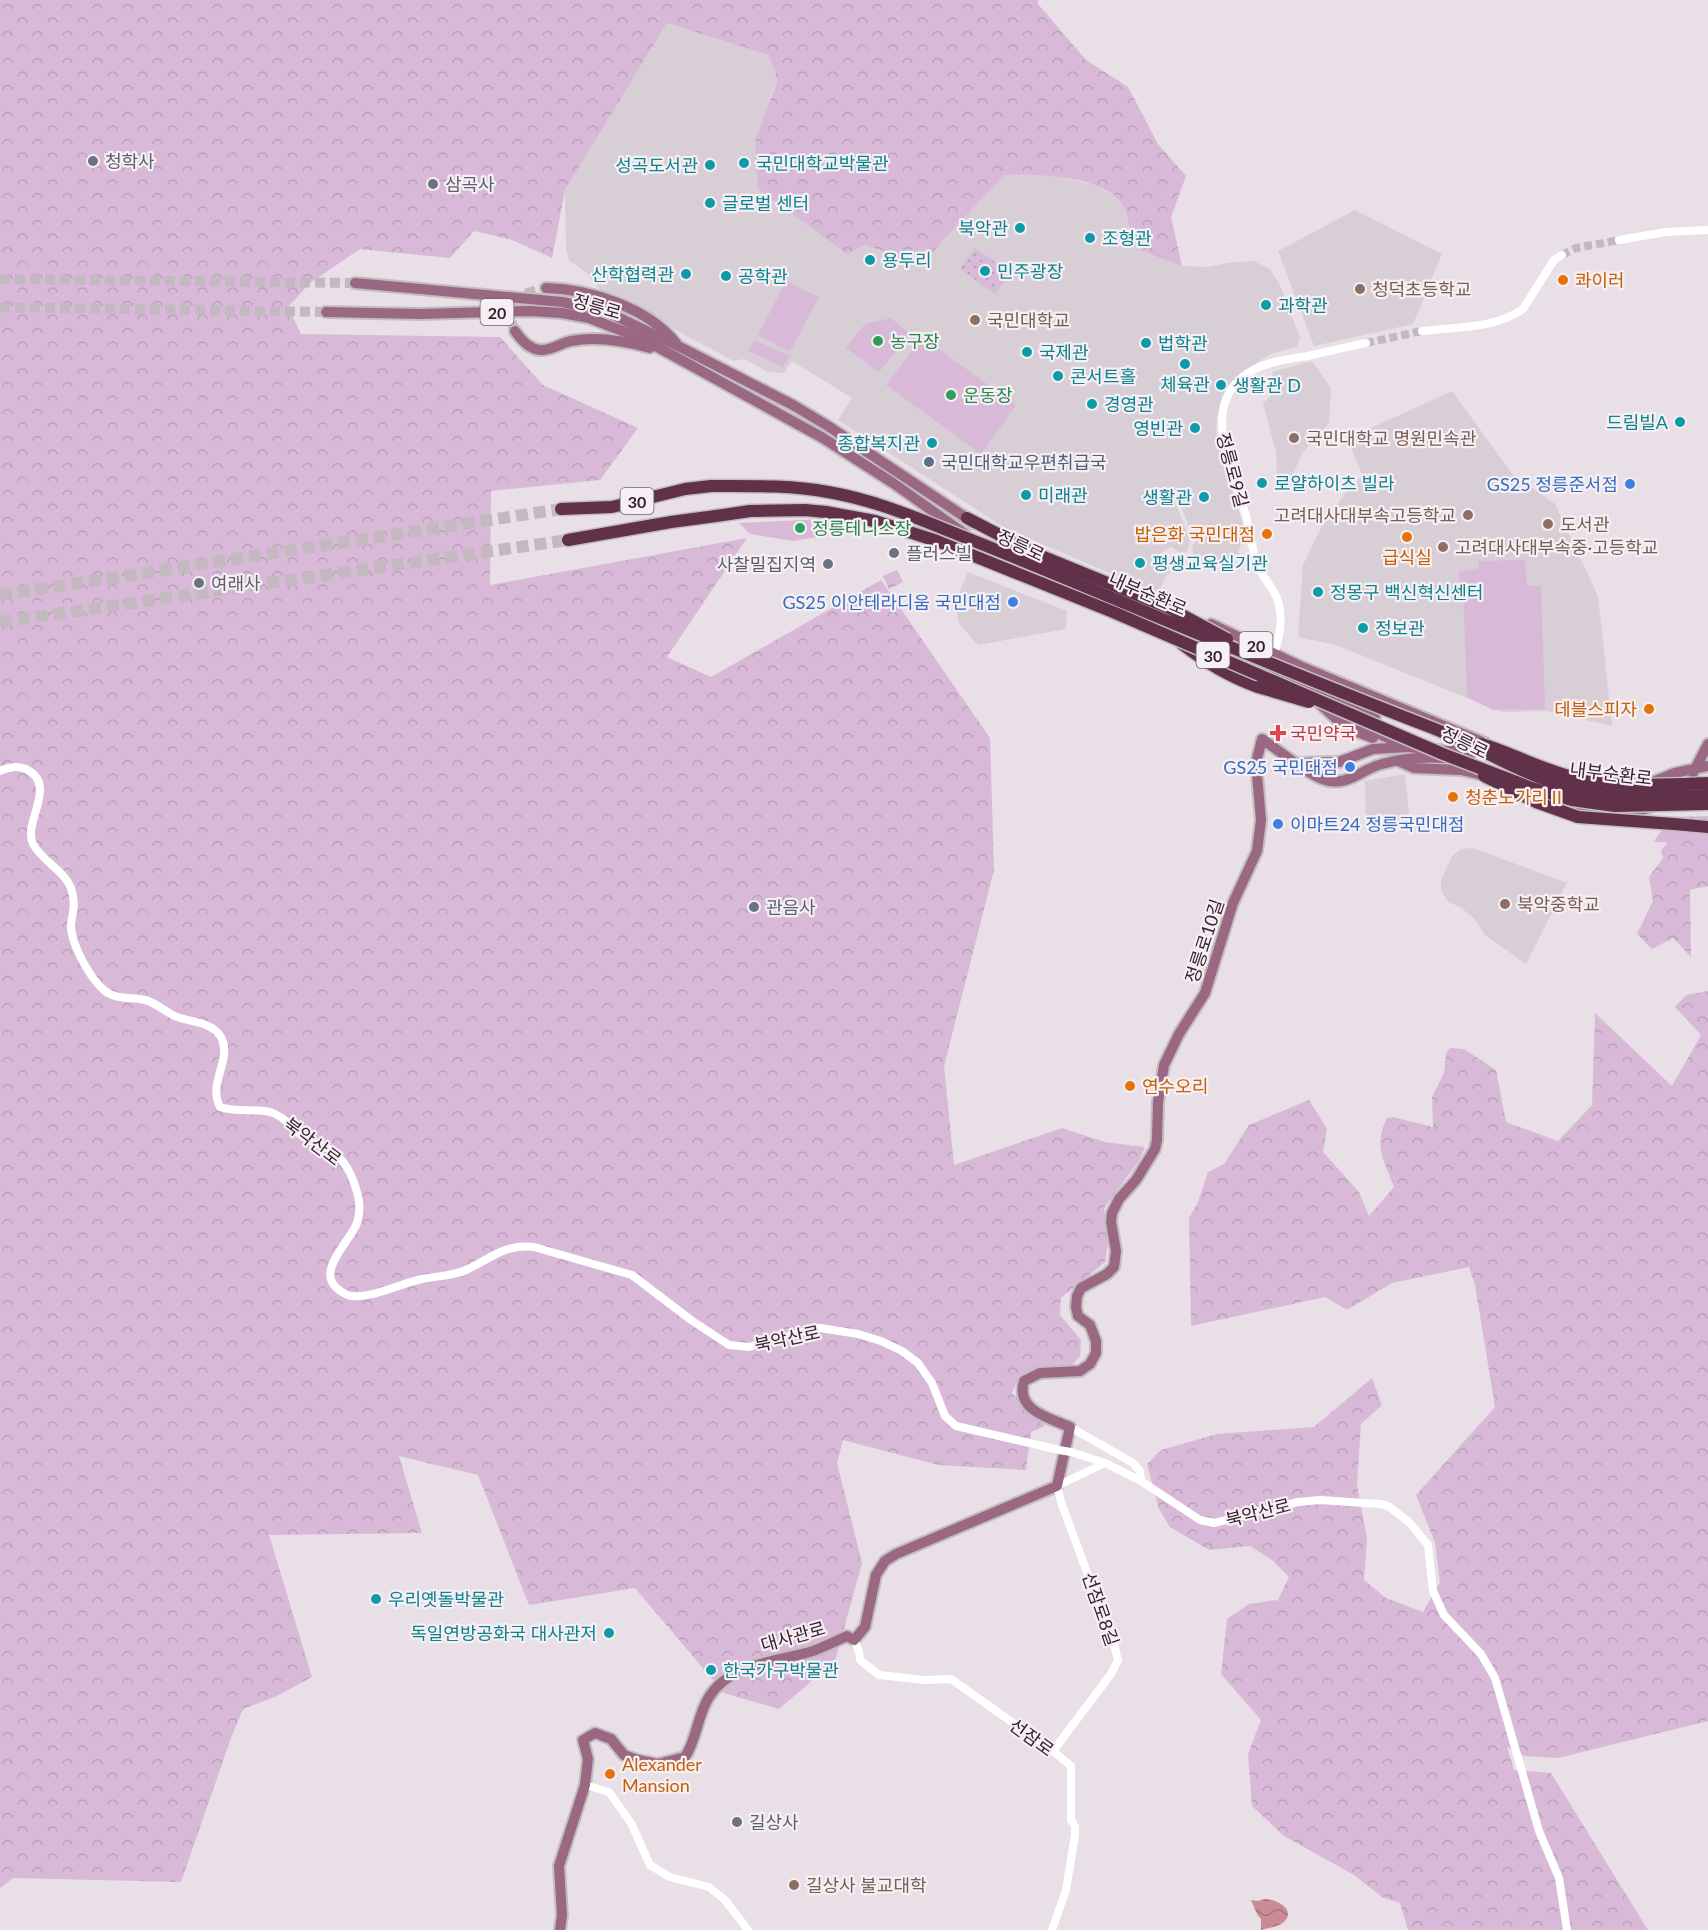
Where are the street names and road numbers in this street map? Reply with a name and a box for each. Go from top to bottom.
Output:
street label: 정릉로 [570,289,624,323]
road number: 20 [480,299,514,325]
street label: 정릉로9길 [1212,430,1254,510]
road number: 30 [620,488,654,514]
street label: 정릉로 [994,525,1048,565]
street label: 내부순환로 [1106,567,1190,619]
road number: 20 [1240,632,1272,658]
road number: 30 [1196,642,1230,668]
street label: 정릉로 [1438,721,1492,763]
street label: 내부순환로 [1569,757,1653,789]
street label: 정릉로10길 [1180,896,1228,986]
street label: 북악산로 [280,1112,346,1170]
street label: 북악산로 [752,1320,822,1356]
street label: 북악산로 [1223,1493,1293,1531]
street label: 선잠로8길 [1078,1569,1124,1649]
street label: 대사관로 [758,1616,828,1656]
street label: 선잠로 [1005,1713,1059,1761]

